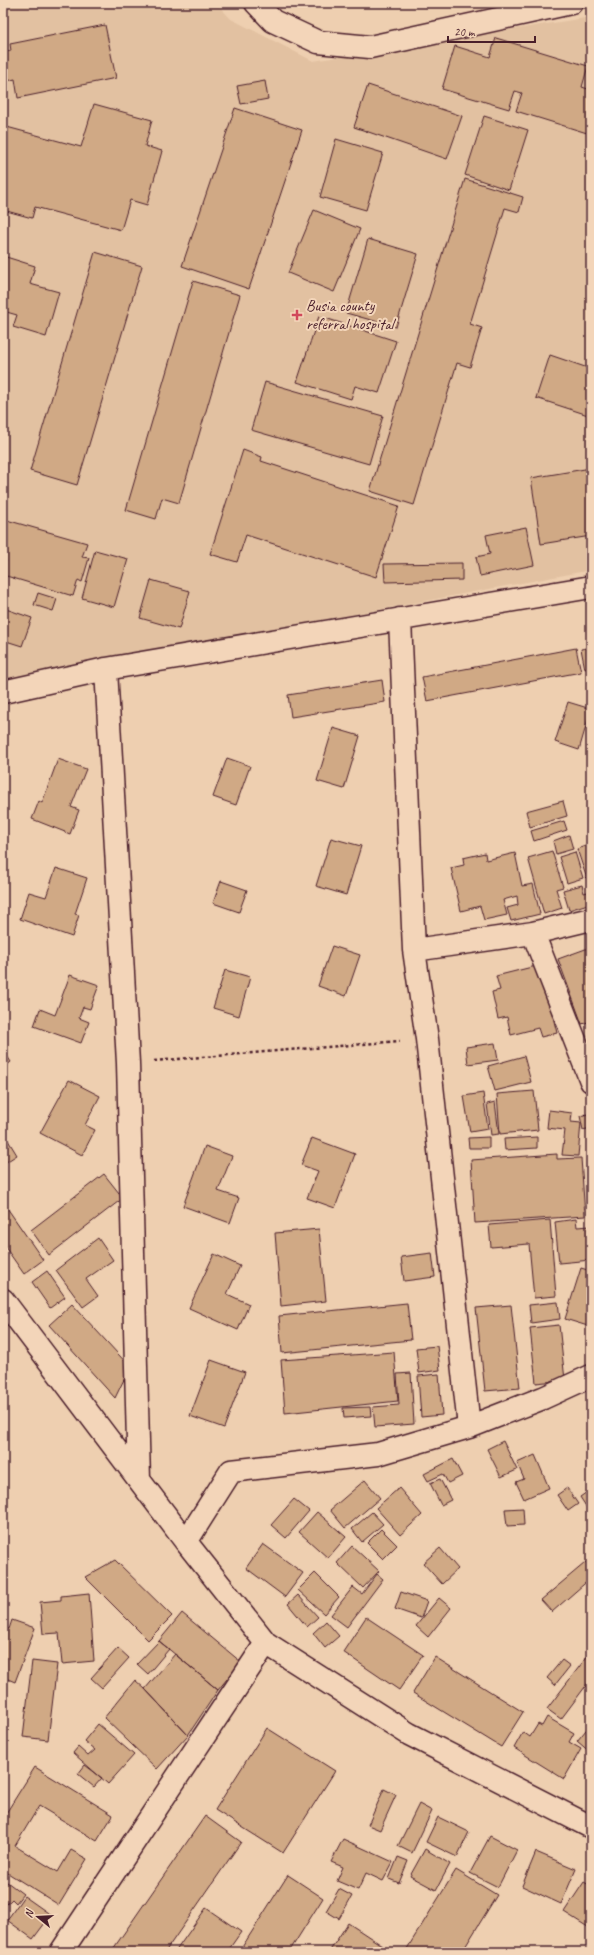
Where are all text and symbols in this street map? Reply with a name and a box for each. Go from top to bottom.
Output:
scale bar [448,18,535,44]
text: 20 m [454,24,476,40]
place label: Busia county referral hospital [306,296,397,334]
marker: Busia county referral hospital [291,309,303,321]
north arrow [18,1897,58,1937]
text: N [21,1906,37,1919]

